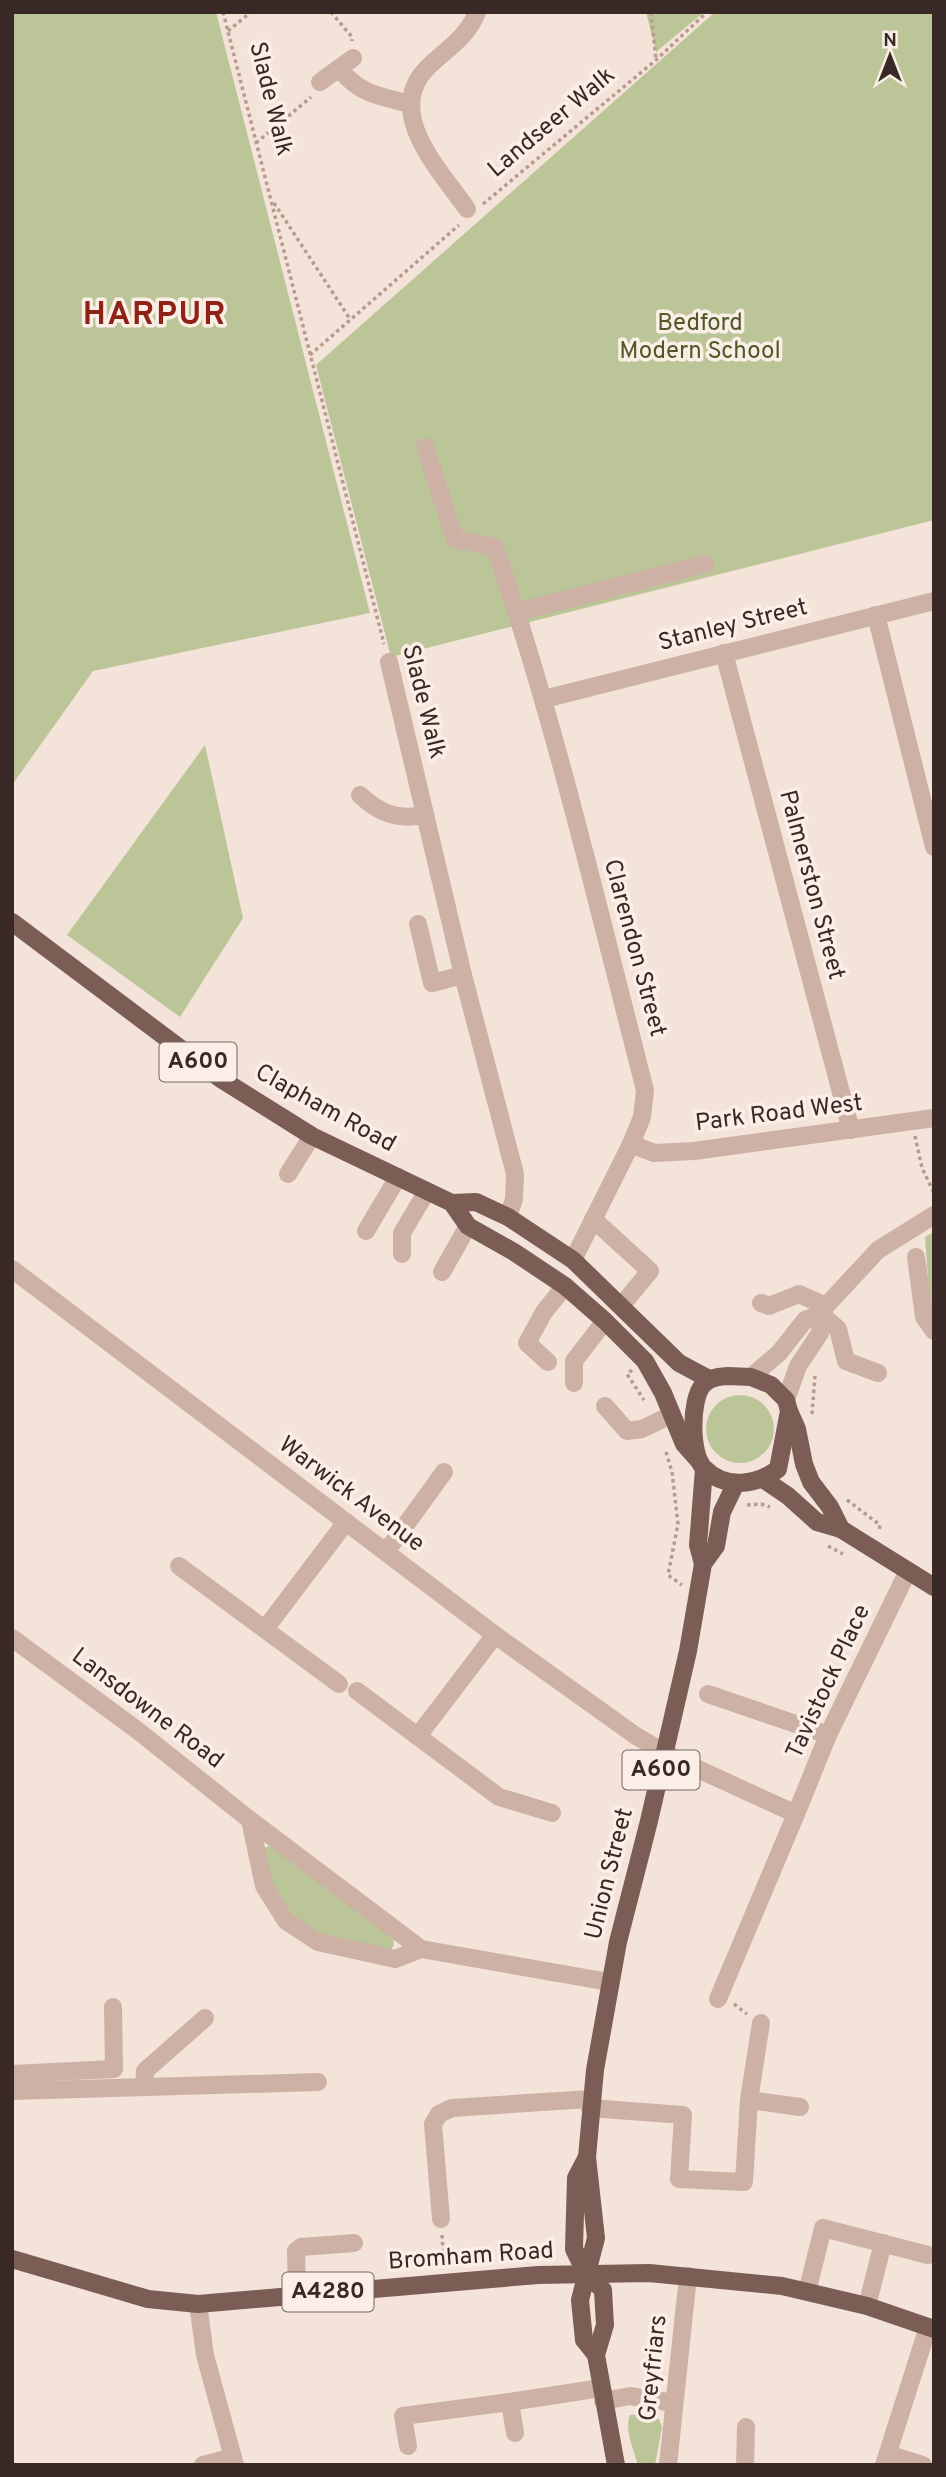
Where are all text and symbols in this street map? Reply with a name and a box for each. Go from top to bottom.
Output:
north arrow [855,21,925,91]
text: N [883,29,897,53]
street label: Slade Walk [241,39,299,159]
street label: Landseer Walk [482,61,622,185]
district label: HARPUR [83,296,227,336]
park label: Bedford Modern School [619,309,781,367]
street label: Stanley Street [655,593,811,659]
street label: Slade Walk [394,642,452,762]
street label: Palmerston Street [771,787,851,983]
street label: Clarendon Street [596,856,672,1040]
road number: A600 [160,1042,236,1082]
street label: Clapham Road [249,1058,401,1160]
street label: Park Road West [694,1089,864,1139]
street label: Warwick Avenue [272,1430,430,1560]
street label: Tavistock Place [780,1600,878,1764]
street label: Lansdowne Road [65,1642,229,1776]
road number: A600 [622,1750,700,1790]
street label: Union Street [579,1805,641,1943]
street label: Bromham Road [387,2236,555,2278]
road number: A4280 [282,2272,374,2312]
street label: Greyfriars [633,2313,675,2423]

